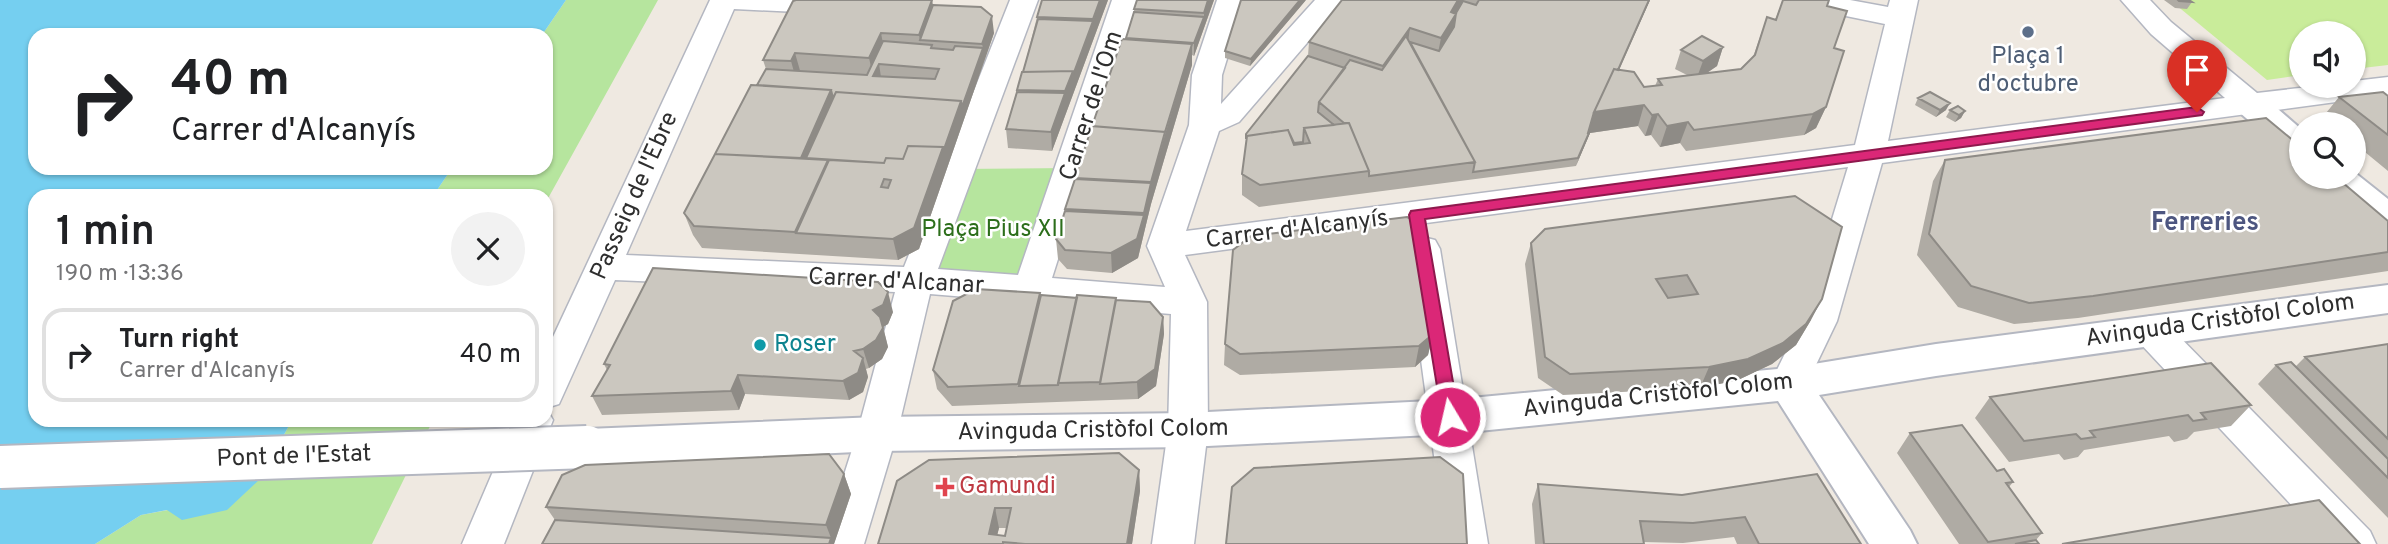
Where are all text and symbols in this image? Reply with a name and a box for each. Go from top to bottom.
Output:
map controls [2289,21,2366,189]
button: sound [2289,21,2366,98]
marker: Plaça 1 d'octubre [2020,24,2036,40]
street label: Carrer de l'Om [1054,27,1130,185]
pin [2167,40,2227,112]
place label: Plaça 1 d'octubre [1977,42,2079,100]
text: 40 m [171,51,290,113]
icon: arrive [2178,51,2216,89]
icon: right [56,56,147,147]
street label: Passeig de l'Ebre [585,107,685,285]
text: Carrer d'Alcanyís [171,112,416,152]
button: search [2289,112,2366,189]
street label: Carrer d'Alcanyís [1204,204,1390,256]
text: 1 min [56,207,155,260]
district label: Ferreries [2151,207,2259,240]
button: close [451,212,525,286]
park label: Plaça Pius XII [921,215,1065,245]
text: 190 m · 13:36 [56,260,184,289]
street label: Carrer d'Alcanar [807,262,985,302]
street label: Avinguda Cristòfol Colom [2083,287,2357,355]
text: Turn right [119,324,239,357]
place label: Roser [774,330,836,360]
icon: right [60,336,98,374]
marker: Roser [752,337,768,353]
text: 40 m [460,339,521,372]
text: Carrer d'Alcanyís [119,357,295,386]
street label: Avinguda Cristòfol Colom [1521,367,1795,425]
position arrow [1413,380,1487,454]
street label: Avinguda Cristòfol Colom [957,414,1229,448]
street label: Pont de l'Estat [216,439,372,475]
place label: Gamundi [959,472,1056,502]
marker: Gamundi [937,479,953,495]

